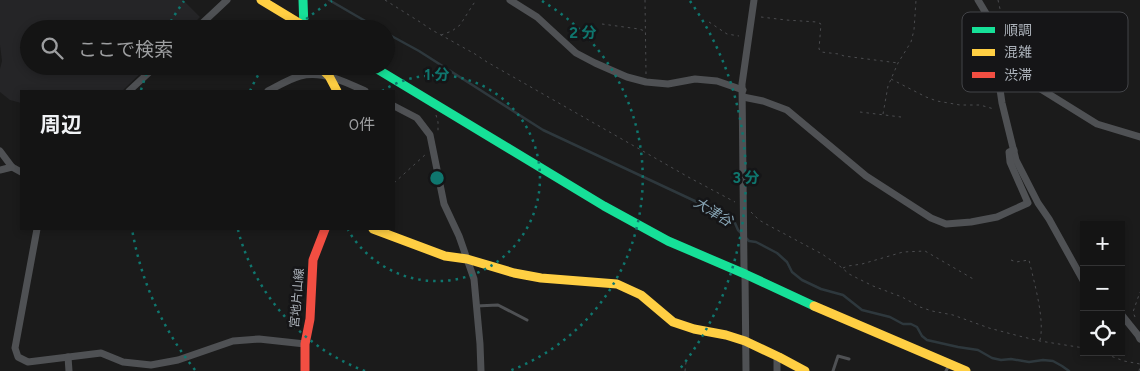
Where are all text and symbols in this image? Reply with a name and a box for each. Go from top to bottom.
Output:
legend [962,12,1128,92]
search box [20,20,395,75]
text: 順調 [1004,22,1032,39]
text: 2 分 [569,24,597,42]
icon: search [38,34,66,62]
text: ここで検索 [78,38,173,61]
text: 混雑 [1004,44,1032,61]
text: 1 分 [425,66,449,84]
text: 渋滞 [1004,67,1032,84]
text: 周辺 [40,112,82,137]
text: 0件 [349,115,375,134]
centre of rings [428,169,446,187]
text: 3 分 [733,169,759,187]
water label: 大津谷 [691,194,736,231]
map controls [1080,221,1125,356]
button: + [1080,221,1125,266]
button: − [1080,266,1125,311]
street label: 宮地片山線 [287,267,307,329]
button: locate [1080,311,1125,356]

